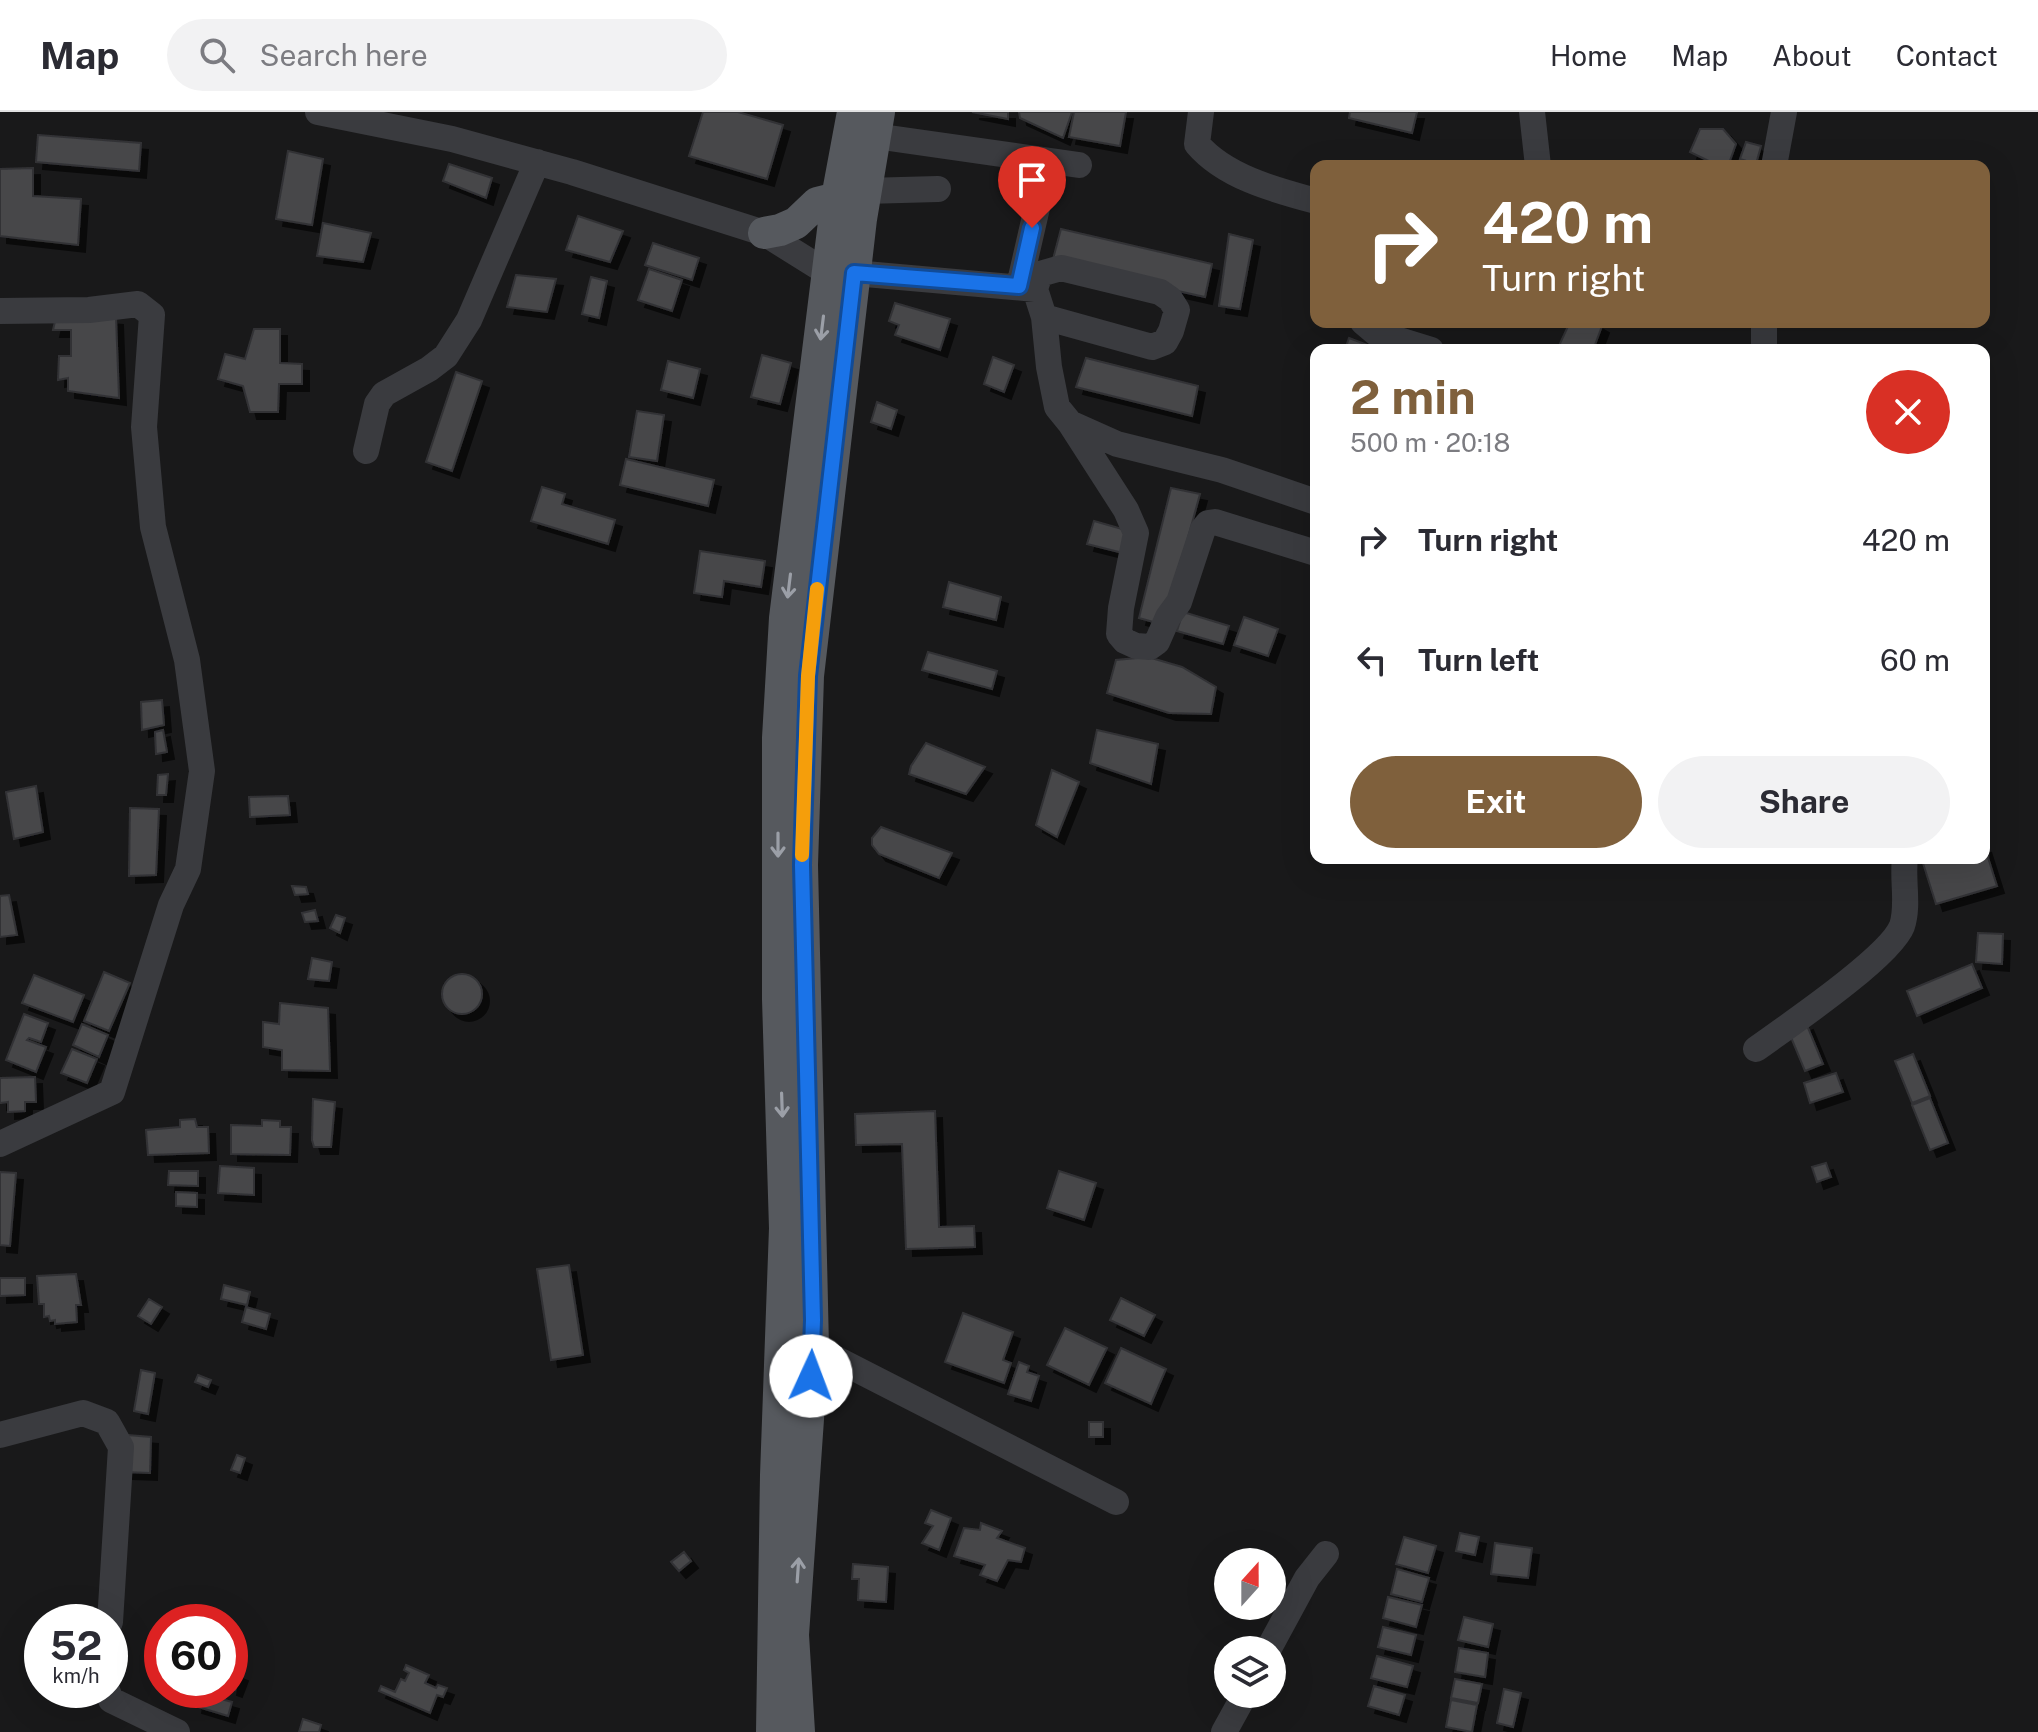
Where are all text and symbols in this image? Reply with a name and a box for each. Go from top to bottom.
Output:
search box [167,19,727,91]
text: Map [40,33,119,78]
icon: search [195,33,239,77]
text: Search here [259,37,428,73]
text: Home [1550,39,1627,72]
text: Map [1671,39,1728,72]
text: About [1772,39,1852,72]
text: Contact [1896,39,1998,72]
pin [998,146,1066,228]
icon: arrive [1010,158,1054,202]
text: 420 m [1482,190,1653,256]
icon: right [1350,192,1454,296]
text: Turn right [1482,257,1645,299]
one-way arrow [814,314,829,341]
text: 2 min [1350,368,1476,425]
button: close [1866,370,1950,454]
text: 500 m · 20:18 [1350,427,1510,458]
icon: right [1350,518,1394,562]
text: Turn right [1418,522,1558,558]
text: 420 m [1862,522,1950,558]
one-way arrow [782,572,797,599]
icon: left [1350,638,1394,682]
text: Turn left [1418,642,1539,678]
text: 60 m [1880,642,1950,678]
button: Exit [1350,756,1642,848]
button: Share [1658,756,1950,848]
one-way arrow [770,831,786,858]
one-way arrow [774,1091,789,1118]
position arrow [769,1334,853,1418]
north arrow [1214,1548,1286,1620]
map controls [1214,1548,1286,1708]
one-way arrow [791,1557,806,1584]
speed limit sign: 60 [144,1604,248,1708]
text: 52 [50,1622,102,1669]
button: layers [1214,1636,1286,1708]
text: km/h [52,1664,100,1688]

